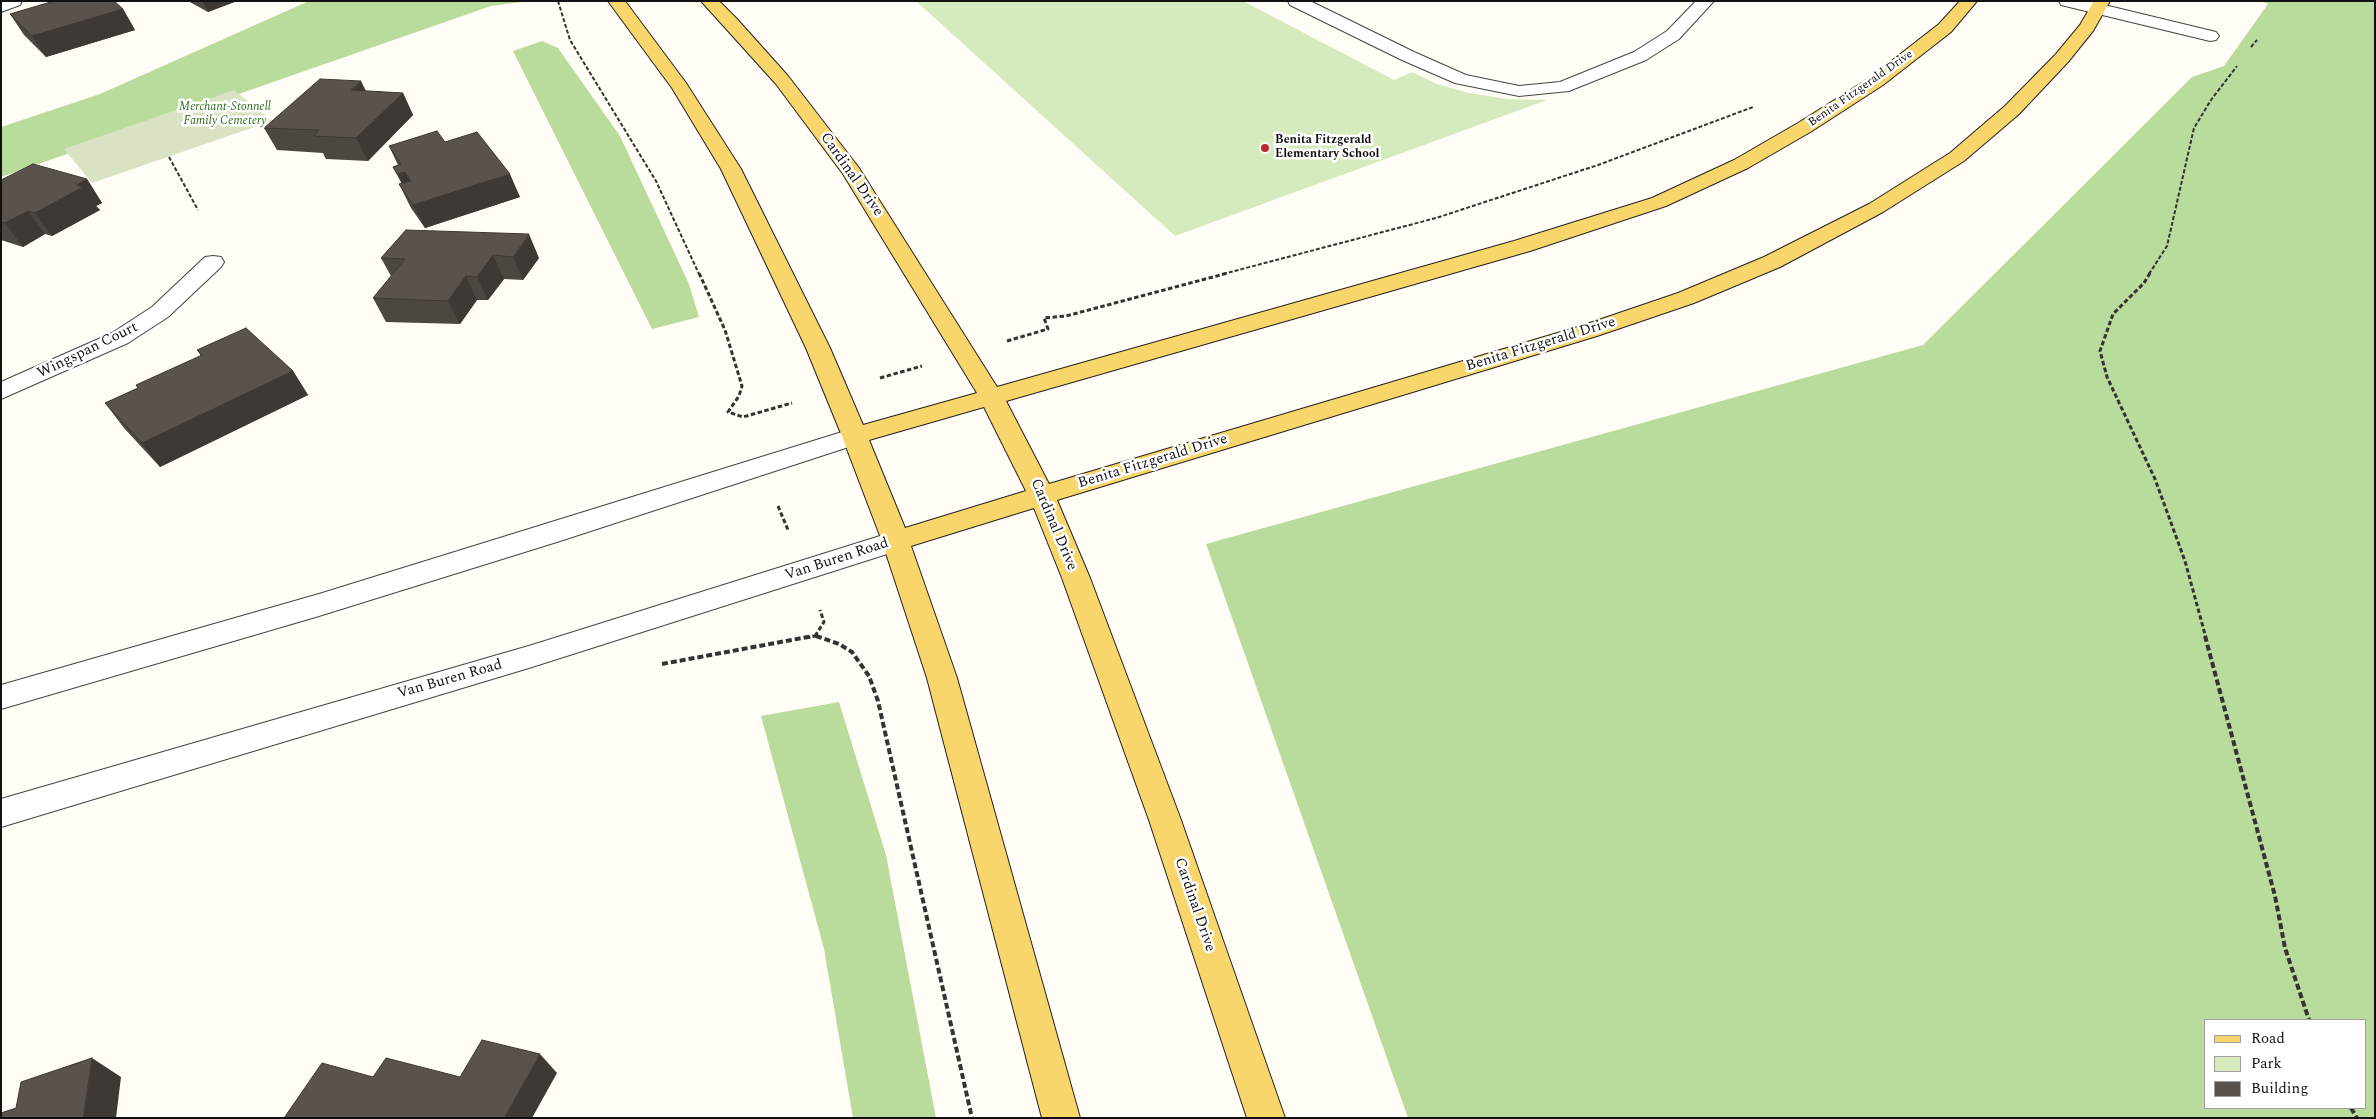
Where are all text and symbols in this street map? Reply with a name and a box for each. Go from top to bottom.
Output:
street label: Benita Fitzgerald Drive [1806,47,1916,131]
park label: Merchant-Stonnell Family Cemetery [179,101,271,129]
street label: Cardinal Drive [816,130,886,220]
place label: Benita Fitzgerald Elementary School [1275,134,1379,162]
marker: Benita Fitzgerald Elementary School [1259,142,1271,154]
street label: Benita Fitzgerald Drive [1464,314,1618,376]
street label: Wingspan Court [35,319,141,383]
street label: Benita Fitzgerald Drive [1076,431,1230,493]
street label: Cardinal Drive [1026,476,1080,574]
street label: Van Buren Road [783,535,891,585]
street label: Van Buren Road [396,656,504,704]
street label: Cardinal Drive [1170,856,1218,954]
legend [2204,1019,2366,1109]
text: Road [2251,1027,2285,1050]
text: Park [2251,1052,2282,1075]
text: Building [2251,1077,2308,1100]

